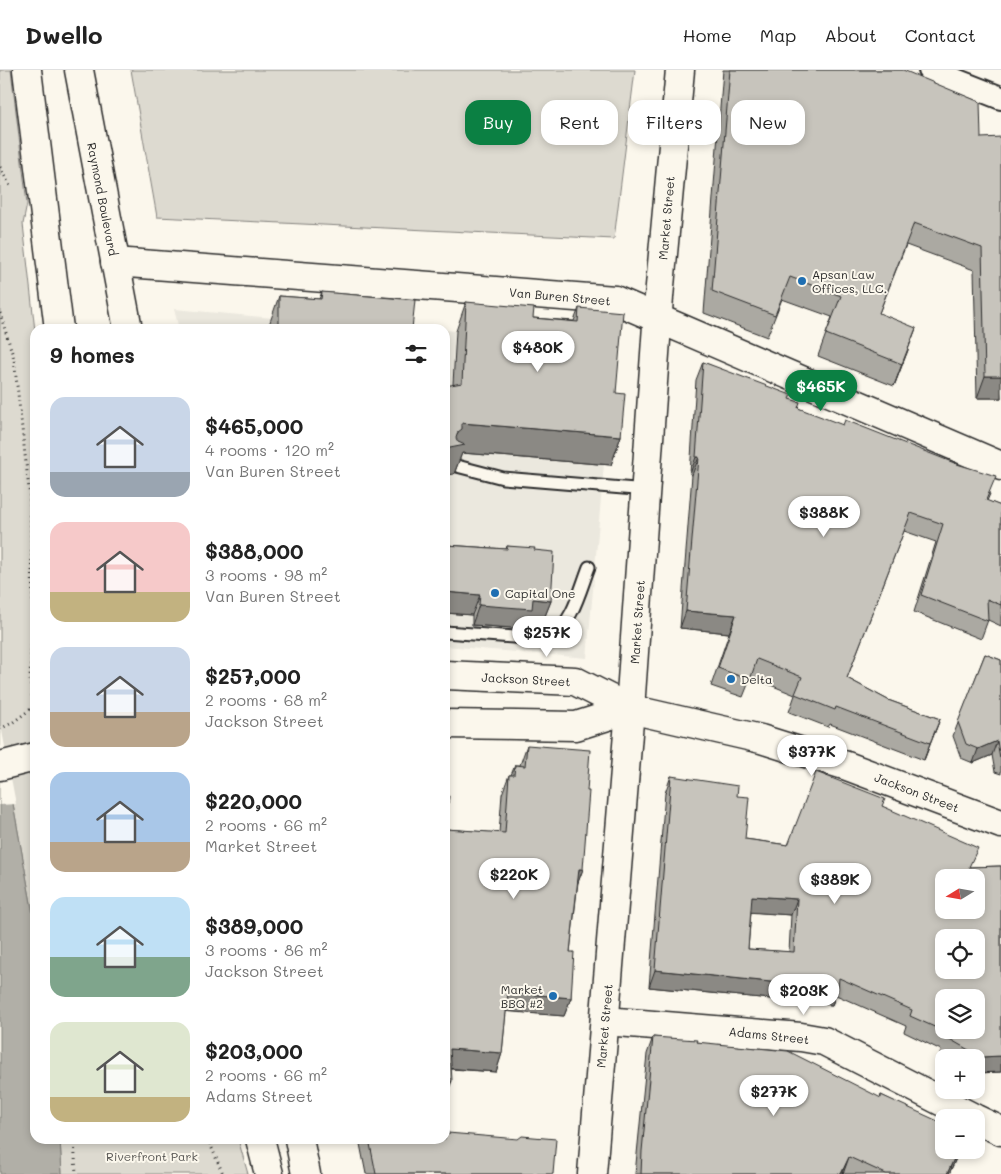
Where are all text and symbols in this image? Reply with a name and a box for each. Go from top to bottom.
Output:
text: Dwello [25,19,103,50]
text: Home [683,23,732,47]
text: Map [760,23,796,47]
text: About [824,23,877,47]
text: Contact [905,23,976,47]
chip: Buy [465,100,531,145]
chip: Rent [541,100,618,145]
chip: Filters [628,100,721,145]
chip: New [731,100,805,145]
street label: Raymond Boulevard [84,141,122,257]
street label: Market Street [654,175,678,261]
place label: Apsan Law Offices, LLC. [812,266,887,296]
marker: Apsan Law Offices, LLC. [796,275,808,287]
street label: Van Buren Street [509,284,611,308]
pin: $480K [503,330,573,373]
text: $480K [513,336,563,357]
icon: filters [402,340,430,368]
text: 9 homes [50,341,135,368]
pin: $465K [786,370,856,412]
text: $465K [796,375,846,396]
text: $465,000 [205,412,303,439]
icon: home [90,417,150,477]
text: 4 rooms · 120 m² [205,439,334,460]
text: Van Buren Street [205,460,341,481]
pin: $388K [789,496,859,538]
text: $388K [799,501,849,522]
text: $388,000 [205,537,304,564]
icon: home [90,542,150,602]
text: 3 rooms · 98 m² [205,564,327,585]
street label: Market Street [626,579,648,665]
text: Van Buren Street [205,585,341,606]
place label: Capital One [505,585,575,601]
marker: Capital One [489,587,501,599]
pin: $257K [512,616,582,658]
text: $257K [523,621,571,642]
text: $257,000 [205,662,301,689]
icon: home [90,667,150,727]
street label: Jackson Street [481,669,571,689]
place label: Delta [741,671,772,687]
marker: Delta [725,673,737,685]
text: 2 rooms · 68 m² [205,689,327,710]
text: Jackson Street [205,710,324,731]
pin: $377K [777,734,847,777]
text: $377K [788,740,836,761]
street label: Jackson Street [873,769,961,815]
text: $220,000 [205,787,302,814]
icon: home [90,792,150,852]
text: 2 rooms · 66 m² [205,814,327,835]
text: Market Street [205,835,317,856]
pin: $220K [479,858,549,900]
pin: $389K [800,862,870,905]
text: $220K [490,863,538,884]
text: $389K [810,868,860,889]
north arrow [935,869,985,919]
map controls [935,869,985,1159]
text: $389,000 [205,912,303,939]
icon: home [90,917,150,977]
button: locate [935,929,985,979]
text: 3 rooms · 86 m² [205,939,328,960]
text: Jackson Street [205,960,324,981]
pin: $203K [769,974,839,1016]
text: $203K [779,979,829,1000]
place label: Market BBQ #2 [501,981,543,1011]
street label: Market Street [592,983,616,1069]
button: layers [935,989,985,1039]
marker: Market BBQ #2 [547,990,559,1002]
street label: Adams Street [728,1023,810,1047]
text: $203,000 [205,1037,303,1064]
icon: home [90,1042,150,1102]
button: + [935,1049,985,1099]
text: 2 rooms · 66 m² [205,1064,327,1085]
pin: $277K [739,1074,809,1117]
text: $277K [750,1080,798,1101]
text: Adams Street [205,1085,313,1106]
button: − [935,1109,985,1159]
park label: Riverfront Park [106,1148,198,1164]

